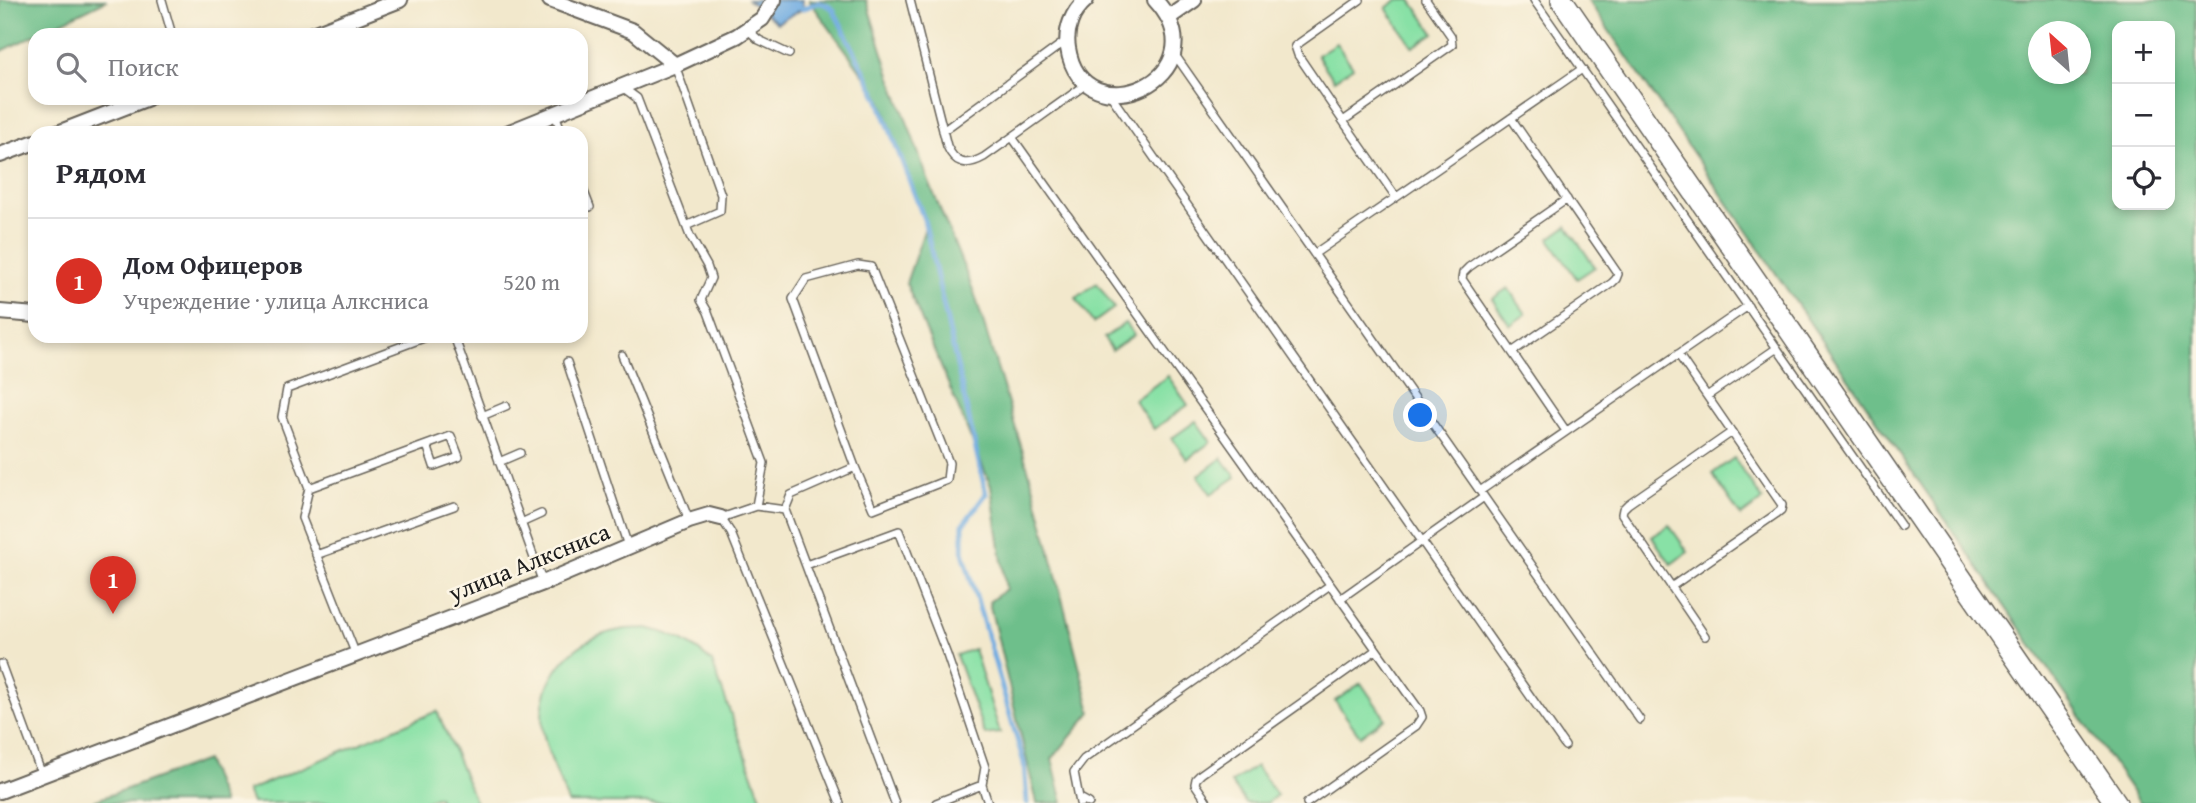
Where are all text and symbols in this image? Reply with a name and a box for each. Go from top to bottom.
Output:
north arrow [2028,21,2091,84]
map controls [2112,21,2175,210]
button: + [2112,21,2175,84]
search box [28,28,588,105]
text: Поиск [108,47,179,86]
icon: search [52,48,90,86]
button: − [2112,84,2175,147]
button: locate [2112,147,2175,210]
text: Рядом [56,150,147,194]
text: Дом Офицеров [123,245,303,284]
text: 1 [73,265,85,298]
text: 520 m [503,265,560,298]
text: Учреждение · улица Алксниса [123,284,429,317]
your location [1403,398,1437,432]
street label: улица Алксниса [442,513,615,611]
pin: 1 [90,556,136,614]

